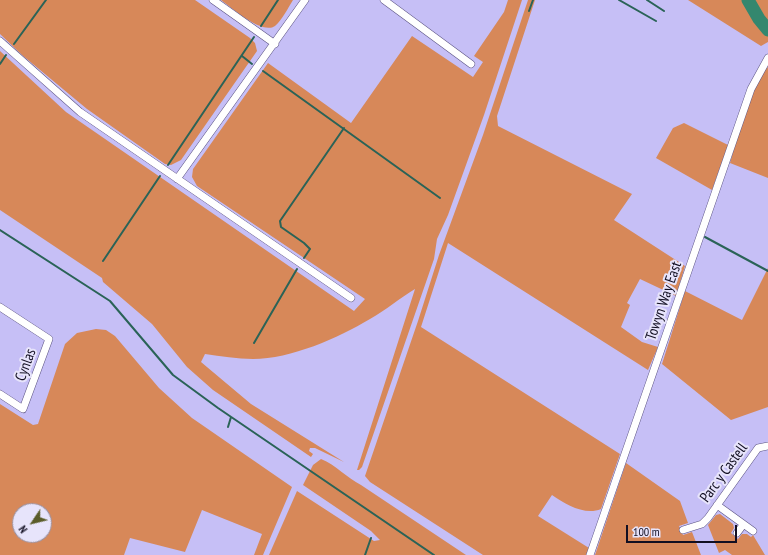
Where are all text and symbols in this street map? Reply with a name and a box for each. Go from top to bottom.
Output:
street label: Towyn Way East [642,259,686,343]
street label: Cynlas [12,346,40,384]
street label: Parc y Castell [697,440,751,506]
north arrow [12,503,52,543]
scale bar [628,517,739,543]
text: N [16,523,30,536]
text: 100 m [633,524,660,539]

